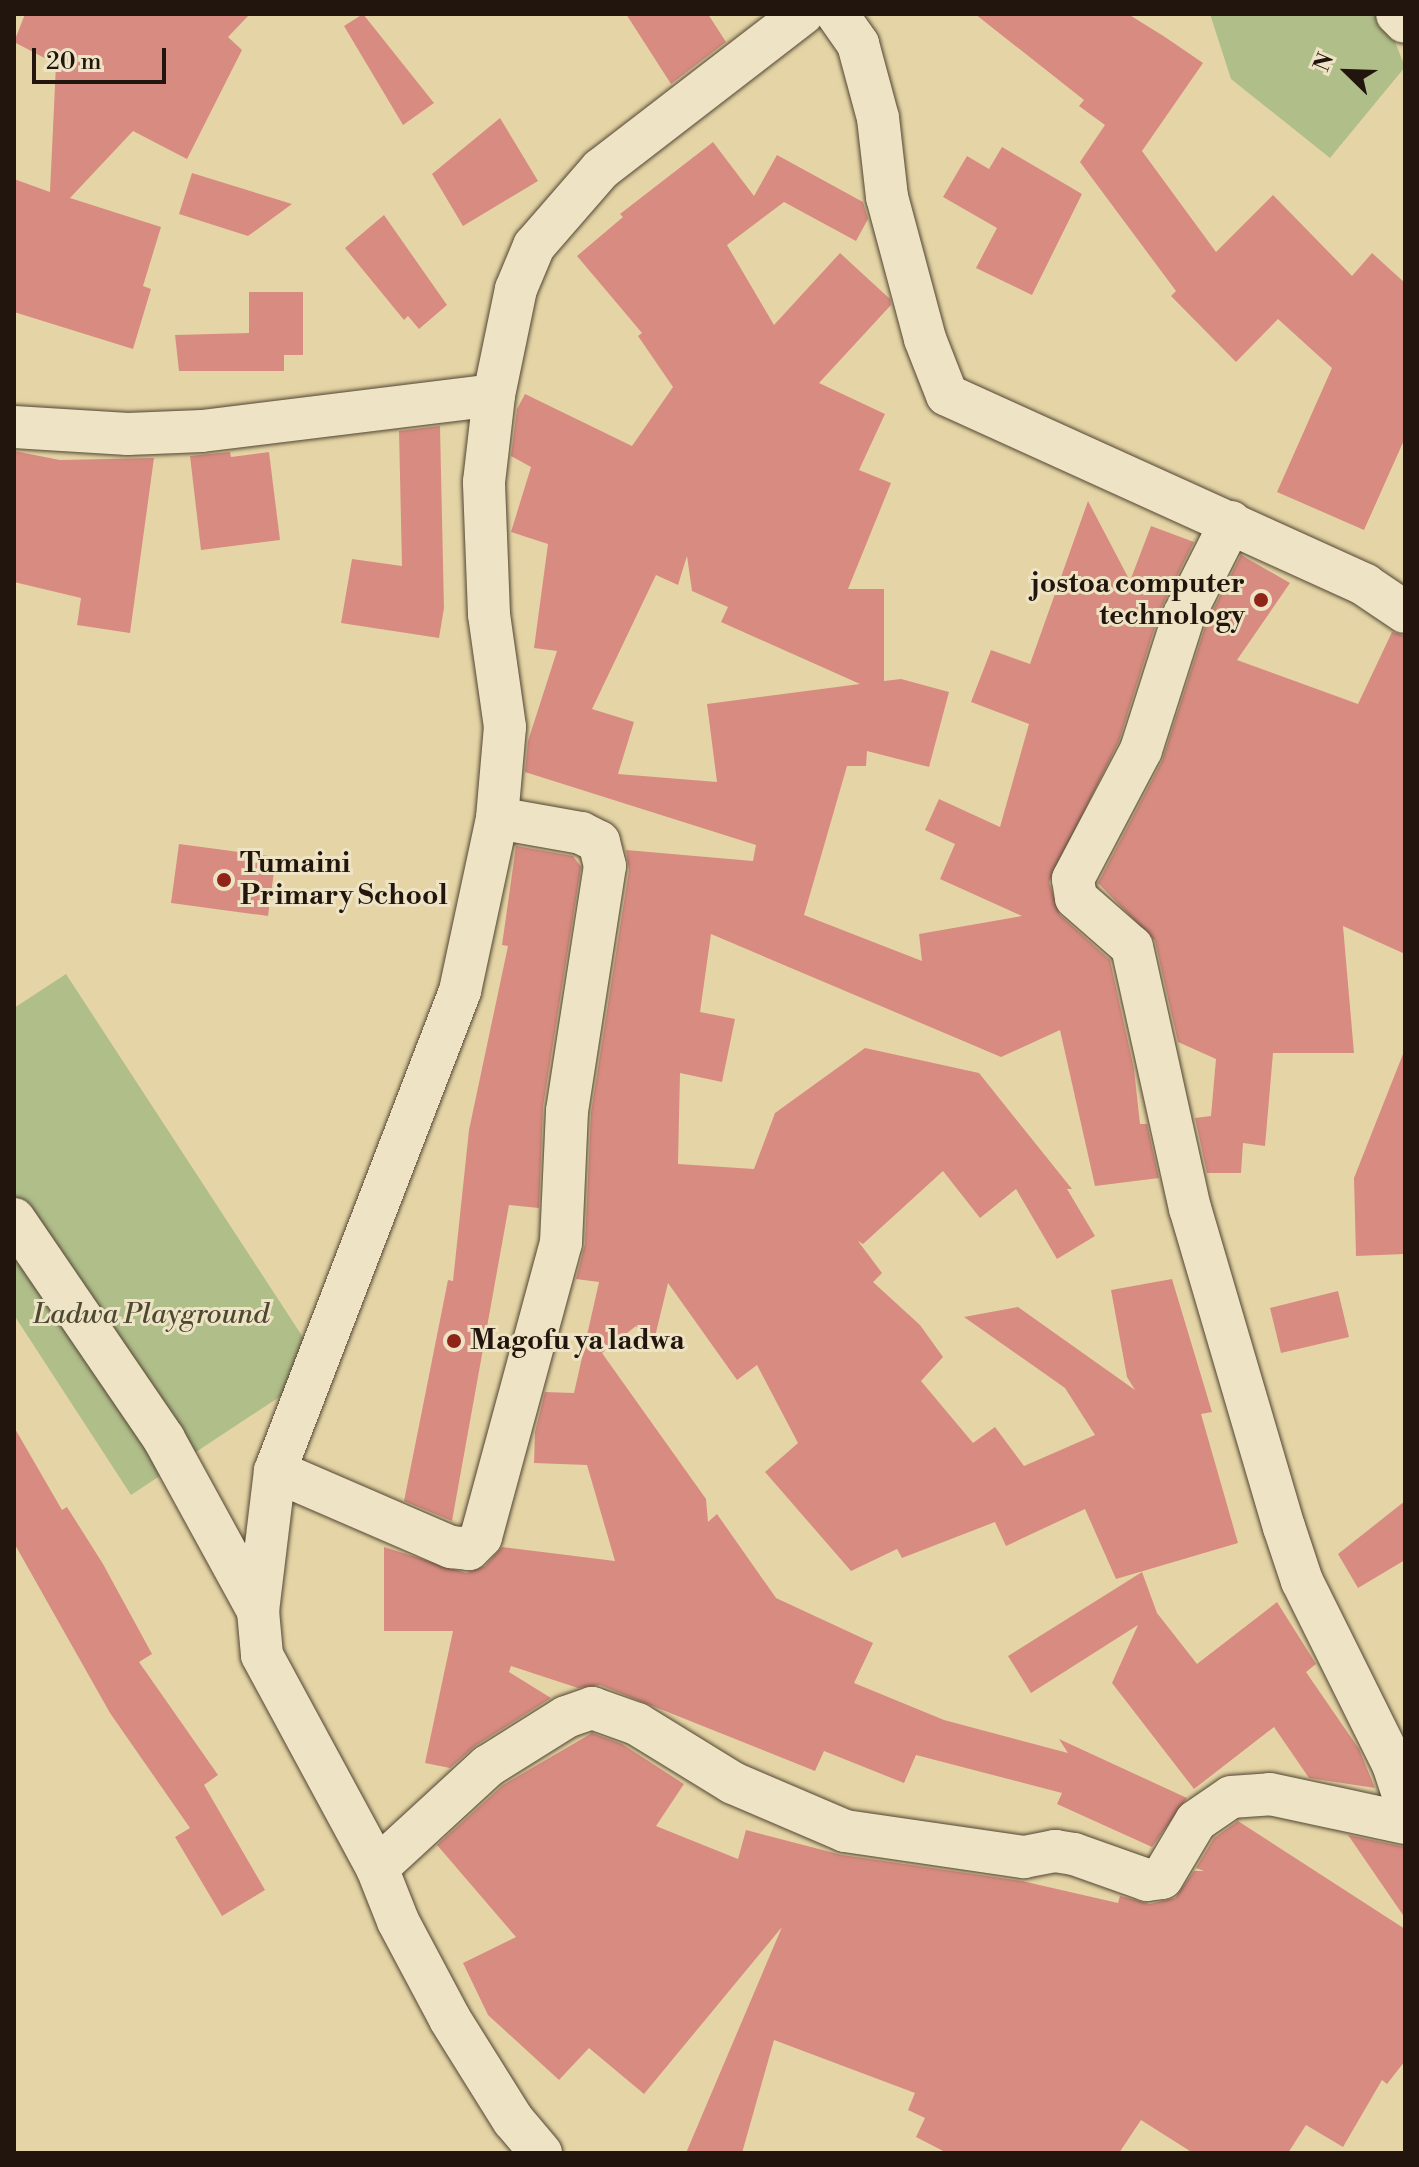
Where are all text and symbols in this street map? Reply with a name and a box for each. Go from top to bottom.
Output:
scale bar [36,32,170,82]
north arrow [1307,32,1387,112]
text: 20 m [46,47,102,77]
text: N [1309,49,1340,76]
place label: jostoa computer technology [1031,567,1245,633]
marker: jostoa computer technology [1252,591,1270,609]
place label: Tumaini Primary School [240,847,448,913]
marker: Tumaini Primary School [215,871,233,889]
park label: Ladwa Playground [33,1298,269,1332]
place label: Magofu ya ladwa [470,1324,685,1358]
marker: Magofu ya ladwa [445,1332,463,1350]

